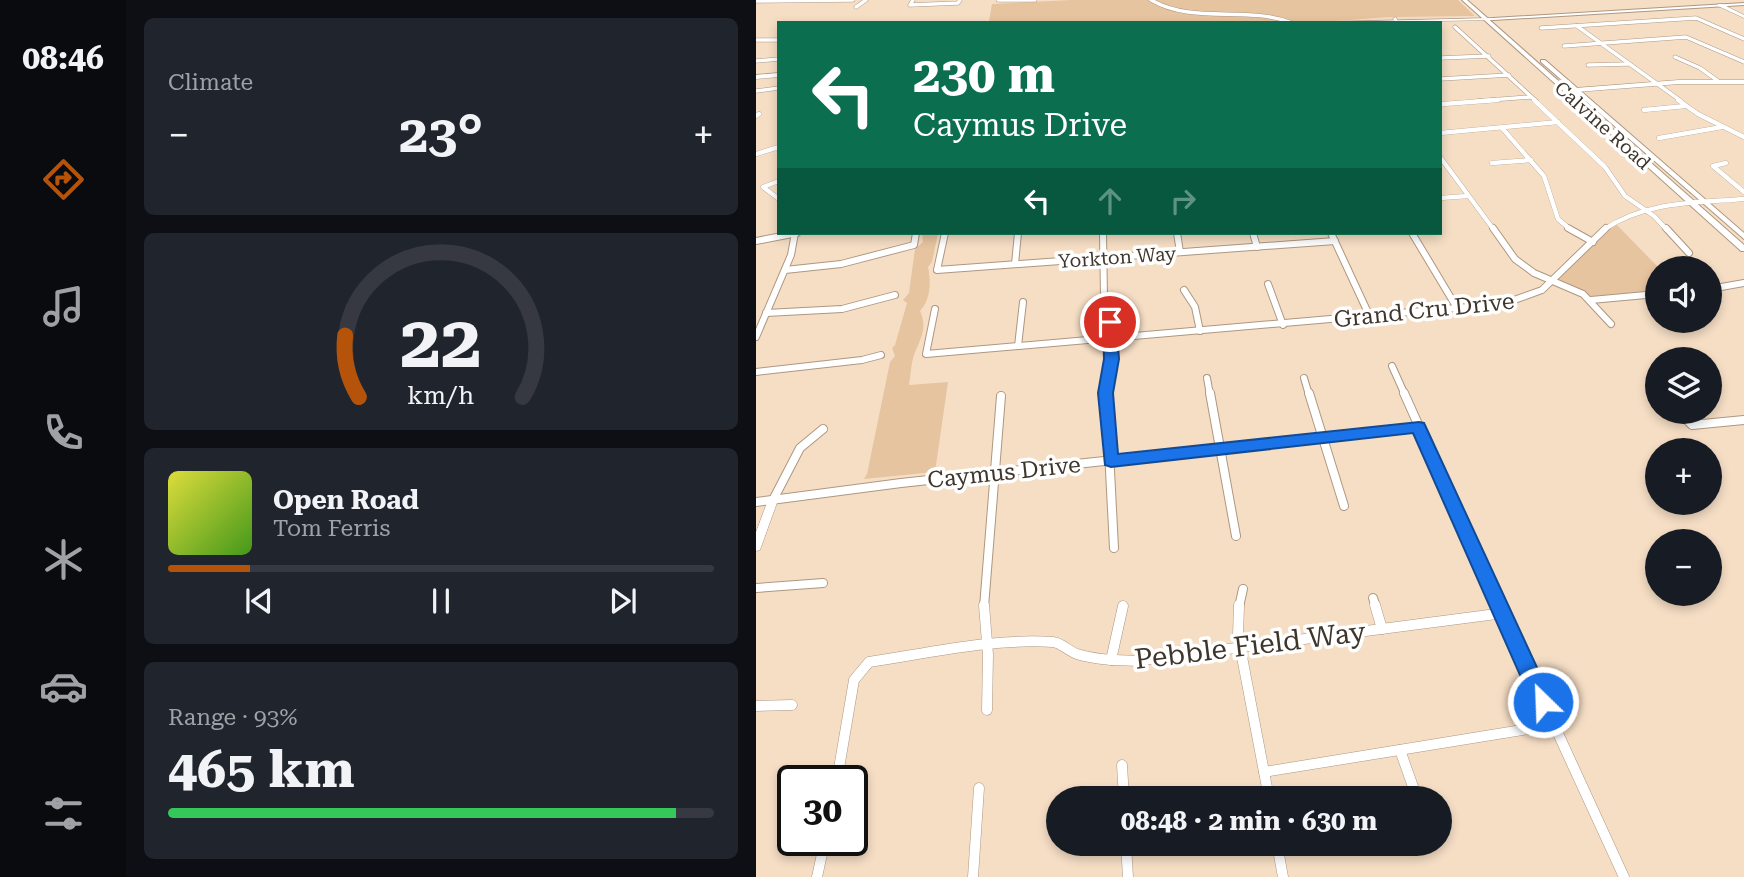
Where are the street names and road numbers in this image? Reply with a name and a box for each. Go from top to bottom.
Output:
street label: Calvine Road [1550,76,1655,174]
street label: Yorkton Way [1057,242,1178,273]
street label: Grand Cru Drive [1332,288,1516,333]
street label: Caymus Drive [926,451,1082,494]
street label: Pebble Field Way [1133,615,1368,676]

